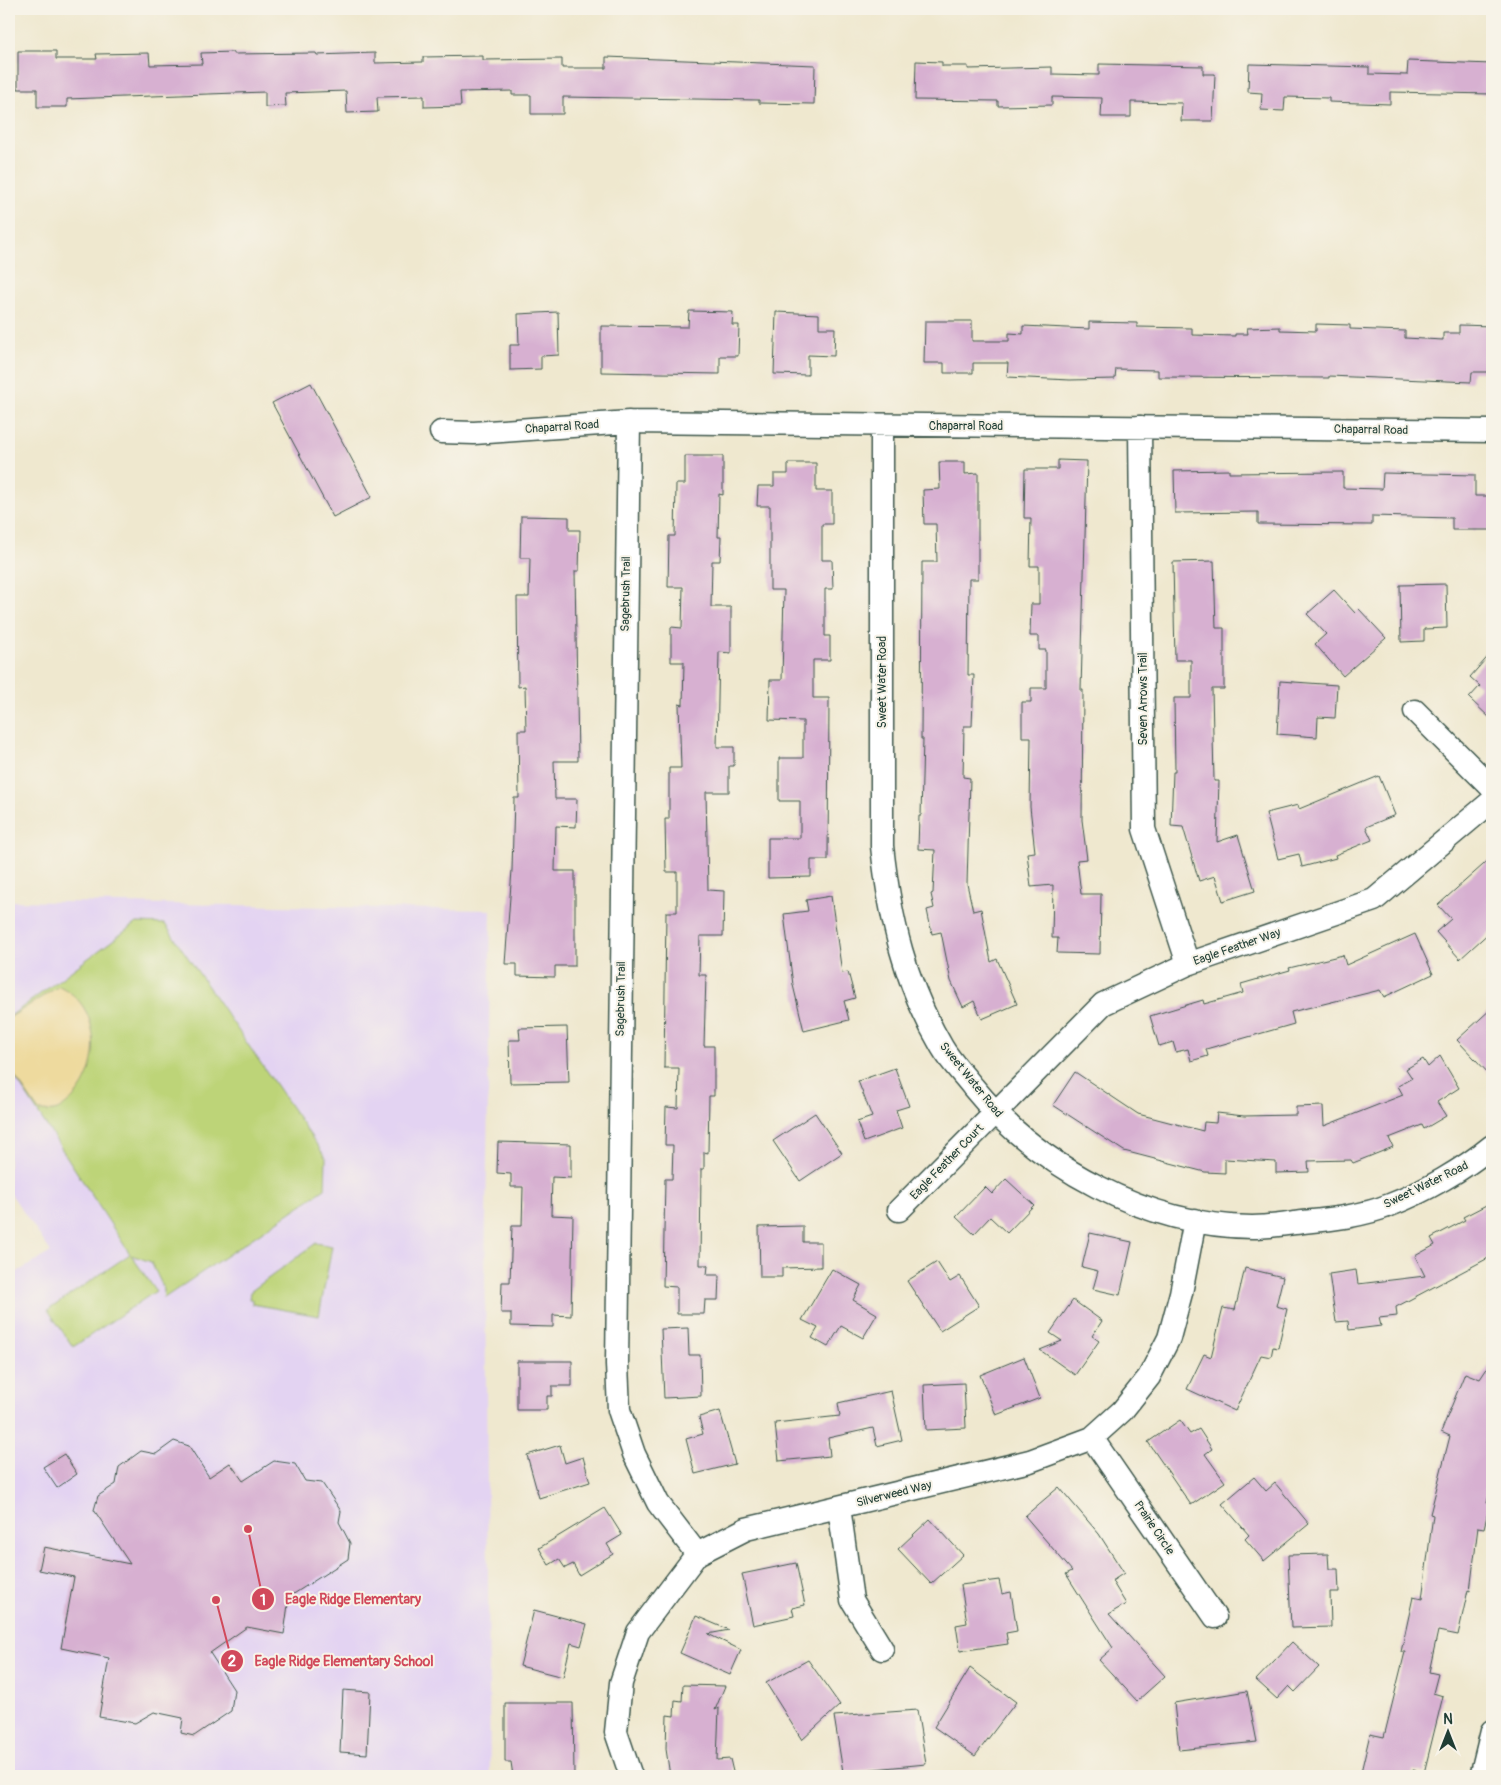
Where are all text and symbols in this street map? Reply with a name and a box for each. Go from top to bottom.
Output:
street label: Chaparral Road [524,417,600,437]
street label: Chaparral Road [929,419,1003,434]
street label: Chaparral Road [1334,422,1408,438]
street label: Sagebrush Trail [618,556,634,632]
street label: Sweet Water Road [875,636,890,728]
street label: Seven Arrows Trail [1136,652,1151,746]
street label: Eagle Feather Way [1191,925,1283,969]
street label: Sagebrush Trail [613,961,629,1037]
street label: Sweet Water Road [936,1039,1006,1121]
street label: Eagle Feather Court [907,1121,987,1203]
street label: Sweet Water Road [1381,1158,1471,1212]
street label: Silverweed Way [855,1477,933,1511]
street label: Prairie Circle [1130,1498,1178,1558]
callout: Eagle Ridge Elementary [250,1585,431,1614]
text: 1 [260,1591,266,1610]
text: Eagle Ridge Elementary [285,1591,421,1608]
callout: Eagle Ridge Elementary School [219,1646,443,1675]
text: 2 [228,1652,236,1671]
text: Eagle Ridge Elementary School [254,1653,434,1670]
north arrow [1424,1708,1474,1758]
text: N [1443,1711,1453,1728]

